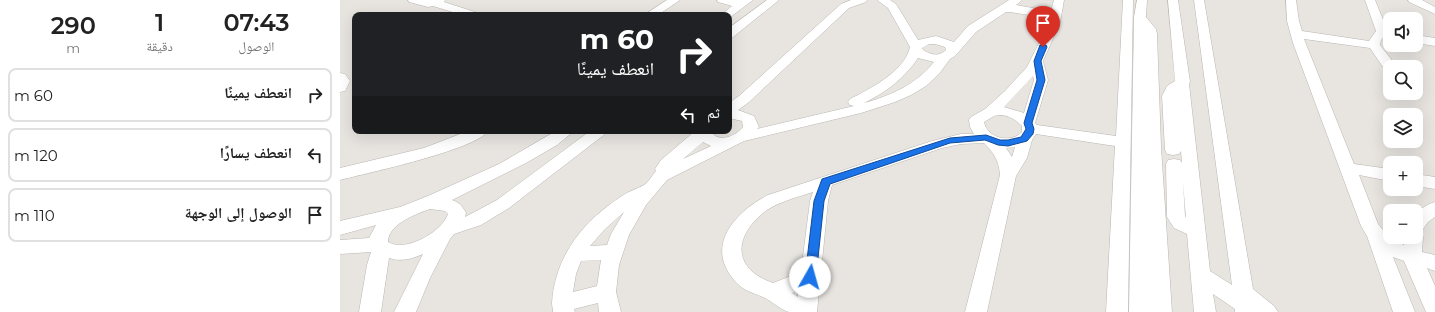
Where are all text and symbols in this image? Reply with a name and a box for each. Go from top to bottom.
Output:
pin [1026,6,1060,47]
text: 1 [155,8,164,37]
text: 07:43 [223,8,289,37]
text: 290 [51,11,96,40]
icon: arrive [1032,12,1054,34]
map controls [1383,12,1423,244]
button: sound [1383,12,1423,52]
text: 60 m [580,22,654,56]
icon: right [668,28,720,80]
text: دقيقة [146,38,173,54]
text: الوصول [238,38,274,54]
text: m [66,40,80,56]
text: انعطف يمينًا [577,58,654,80]
button: search [1383,60,1423,100]
text: انعطف يمينًا [224,83,292,102]
icon: right [304,84,326,106]
text: 60 m [14,86,53,105]
text: ثم [707,103,720,122]
icon: left [677,104,699,126]
button: layers [1383,108,1423,148]
text: انعطف يسارًا [220,143,292,162]
icon: left [304,144,326,166]
text: 120 m [14,146,58,165]
button: + [1383,156,1423,196]
text: الوصول إلى الوجهة [185,203,292,222]
icon: arrive [304,204,326,226]
button: − [1383,204,1423,244]
text: 110 m [14,206,55,225]
position arrow [789,256,831,298]

